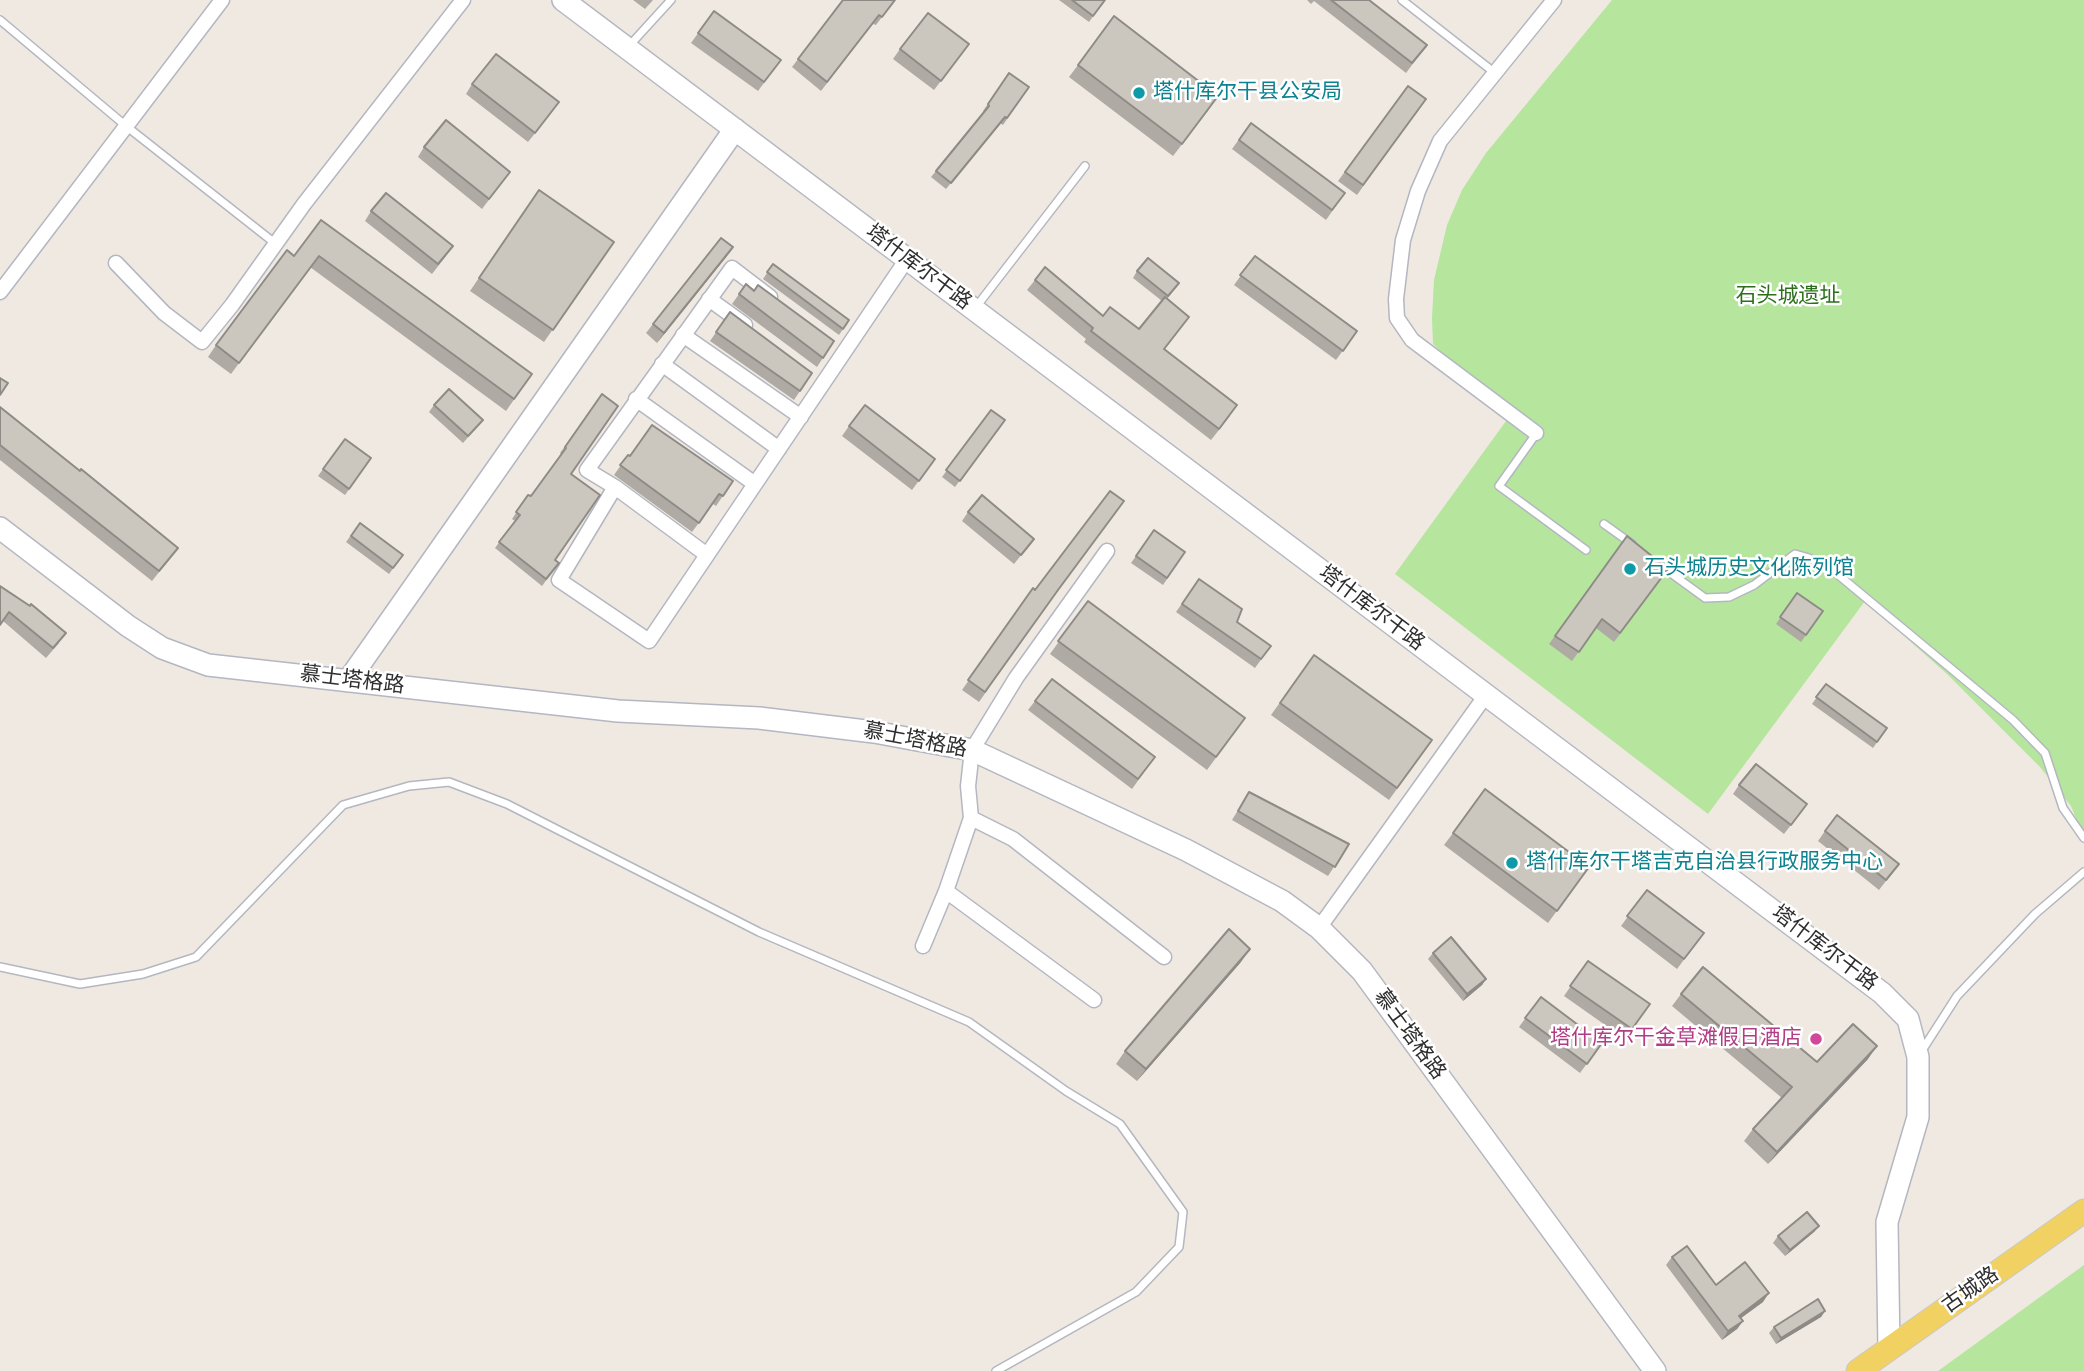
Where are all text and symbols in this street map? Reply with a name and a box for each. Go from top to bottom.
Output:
place label: 塔什库尔干县公安局 [1153,80,1342,106]
marker: 塔什库尔干县公安局 [1131,85,1147,101]
street label: 塔什库尔干路 [860,220,976,316]
park label: 石头城遗址 [1736,284,1840,310]
place label: 石头城历史文化陈列馆 [1644,556,1854,582]
street label: 塔什库尔干路 [1313,561,1429,657]
marker: 石头城历史文化陈列馆 [1622,561,1638,577]
street label: 慕士塔格路 [298,662,406,700]
street label: 慕士塔格路 [861,719,969,763]
place label: 塔什库尔干塔吉克自治县行政服务中心 [1526,850,1883,876]
marker: 塔什库尔干塔吉克自治县行政服务中心 [1504,855,1520,871]
street label: 塔什库尔干路 [1766,901,1882,997]
street label: 慕士塔格路 [1368,985,1450,1085]
place label: 塔什库尔干金草滩假日酒店 [1550,1026,1802,1052]
marker: 塔什库尔干金草滩假日酒店 [1808,1031,1824,1047]
street label: 古城路 [1938,1263,2004,1319]

